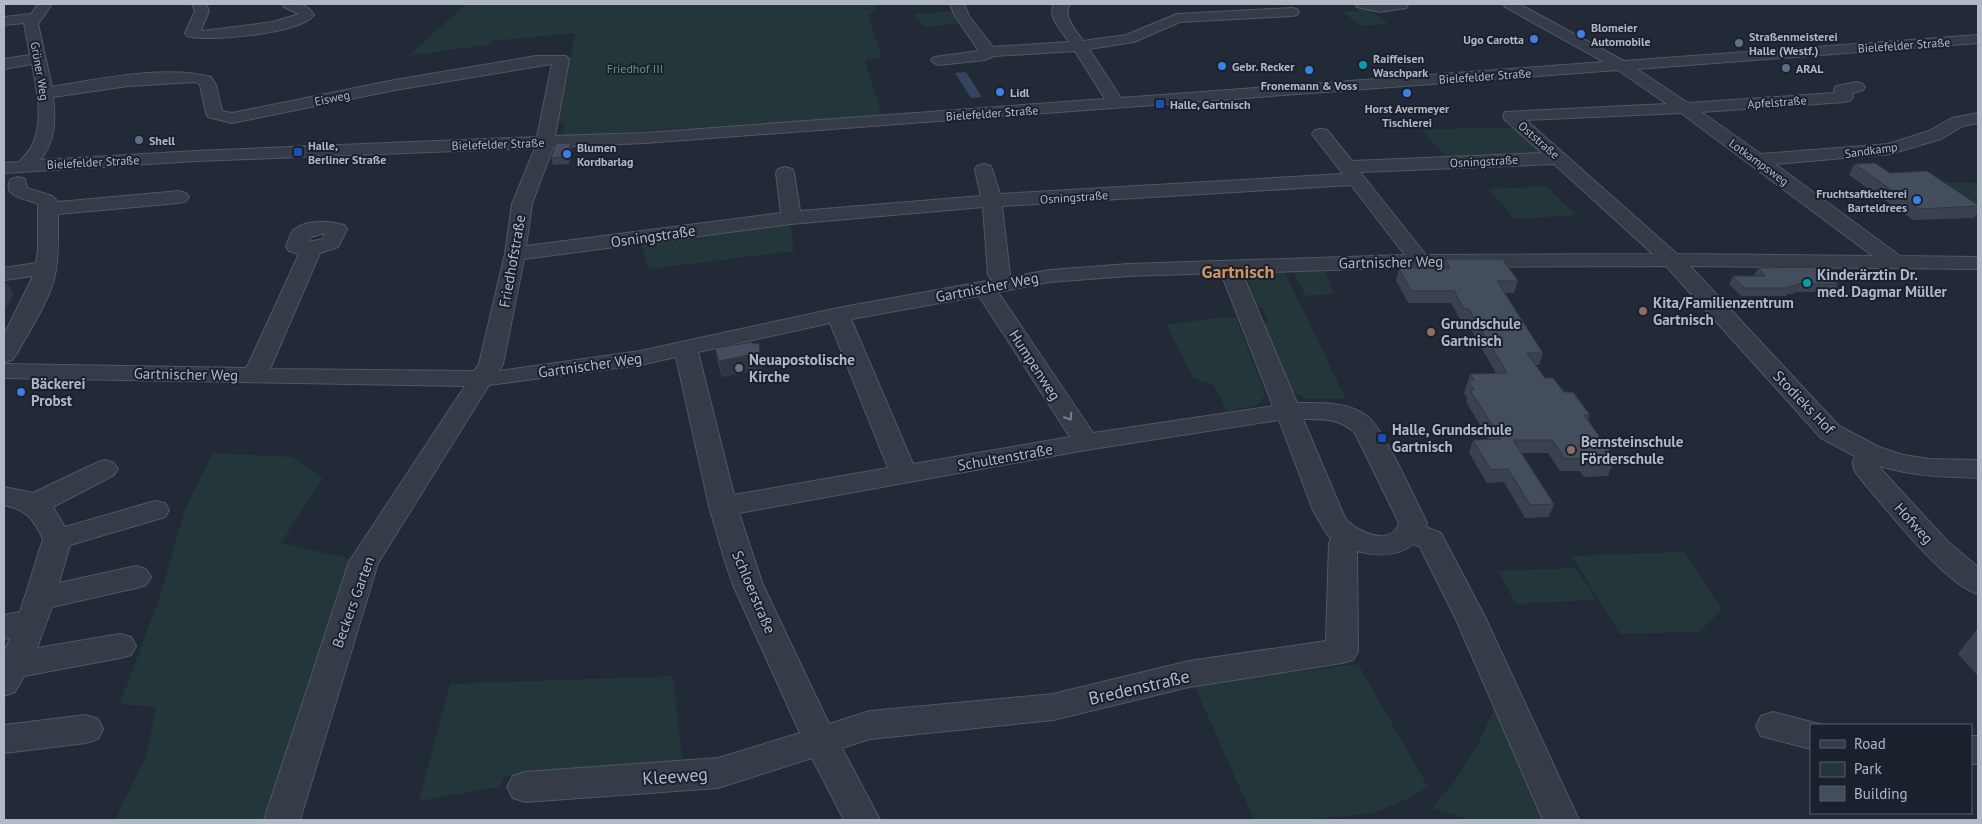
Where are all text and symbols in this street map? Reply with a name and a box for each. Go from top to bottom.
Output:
place label: Blomeier Automobile [1591,20,1651,49]
marker: Blomeier Automobile [1575,28,1587,40]
place label: Straßenmeisterei Halle (Westf.) [1749,29,1838,58]
place label: Ugo Carotta [1463,32,1524,47]
marker: Ugo Carotta [1528,33,1540,45]
street label: Bielefelder Straße [1857,34,1951,56]
marker: Straßenmeisterei Halle (Westf.) [1733,37,1745,49]
street label: Grüner Weg [27,40,53,102]
place label: Raiffeisen Waschpark [1373,51,1428,80]
place label: Gebr. Recker [1232,59,1295,74]
marker: Raiffeisen Waschpark [1357,59,1369,71]
marker: Gebr. Recker [1216,60,1228,72]
park label: Friedhof III [607,61,663,76]
place label: ARAL [1796,61,1824,76]
marker: ARAL [1780,62,1792,74]
marker: Fronemann & Voss [1303,64,1315,76]
street label: Bielefelder Straße [1438,65,1532,87]
place label: Fronemann & Voss [1261,78,1357,93]
place label: Lidl [1010,85,1030,100]
marker: Lidl [994,86,1006,98]
street label: Eisweg [313,87,351,109]
marker: Horst Avermeyer Tischlerei [1401,87,1413,99]
street label: Apfelstraße [1747,92,1807,112]
place label: Halle, Gartnisch [1170,97,1251,112]
marker: Halle, Gartnisch [1154,98,1166,110]
place label: Horst Avermeyer Tischlerei [1365,101,1450,130]
street label: Bielefelder Straße [945,102,1039,124]
street label: Oststraße [1515,118,1563,162]
place label: Shell [149,133,176,148]
marker: Shell [133,134,145,146]
street label: Bielefelder Straße [451,135,545,153]
street label: Lotkampsweg [1726,135,1792,189]
place label: Halle, Berliner Straße [308,138,386,167]
street label: Sandkamp [1844,139,1898,161]
place label: Blumen Kordbarlag [577,140,634,169]
marker: Halle, Berliner Straße [292,146,304,158]
marker: Blumen Kordbarlag [561,148,573,160]
street label: Bielefelder Straße [46,152,140,172]
street label: Osningstraße [1449,152,1519,170]
place label: Fruchtsaftkelterei Barteldrees [1816,186,1907,215]
street label: Osningstraße [1039,187,1109,207]
marker: Fruchtsaftkelterei Barteldrees [1911,194,1923,206]
street label: Friedhofstraße [494,213,530,309]
street label: Osningstraße [609,221,697,251]
street label: Gartnischer Weg [1339,252,1443,272]
district label: Gartnisch [1202,260,1274,283]
place label: Kinderärztin Dr. med. Dagmar Müller [1817,265,1948,301]
street label: Gartnischer Weg [934,268,1040,306]
marker: Kinderärztin Dr. med. Dagmar Müller [1801,277,1813,289]
place label: Kita/Familienzentrum Gartnisch [1653,293,1794,329]
marker: Kita/Familienzentrum Gartnisch [1637,305,1649,317]
place label: Grundschule Gartnisch [1441,314,1521,350]
street label: Humpenweg [1005,326,1065,404]
marker: Grundschule Gartnisch [1425,326,1437,338]
street label: Gartnischer Weg [537,348,643,382]
place label: Neuapostolische Kirche [749,350,855,386]
marker: Neuapostolische Kirche [733,362,745,374]
street label: Gartnischer Weg [134,364,238,384]
street label: Stodieks Hof [1769,366,1840,439]
place label: Bäckerei Probst [31,374,86,410]
marker: Bäckerei Probst [15,386,27,398]
one-way arrow [1063,411,1072,420]
place label: Halle, Grundschule Gartnisch [1392,420,1512,456]
marker: Halle, Grundschule Gartnisch [1376,432,1388,444]
place label: Bernsteinschule Förderschule [1581,432,1684,468]
street label: Schultenstraße [956,439,1054,475]
marker: Bernsteinschule Förderschule [1565,444,1577,456]
street label: Hofweg [1891,498,1937,548]
street label: Schloerstraße [728,548,780,636]
street label: Beckers Garten [328,554,378,650]
street label: Bredenstraße [1086,664,1192,710]
legend [1810,724,1972,814]
text: Road [1854,734,1886,753]
text: Park [1854,759,1882,778]
street label: Kleeweg [641,762,709,790]
text: Building [1854,784,1908,803]

